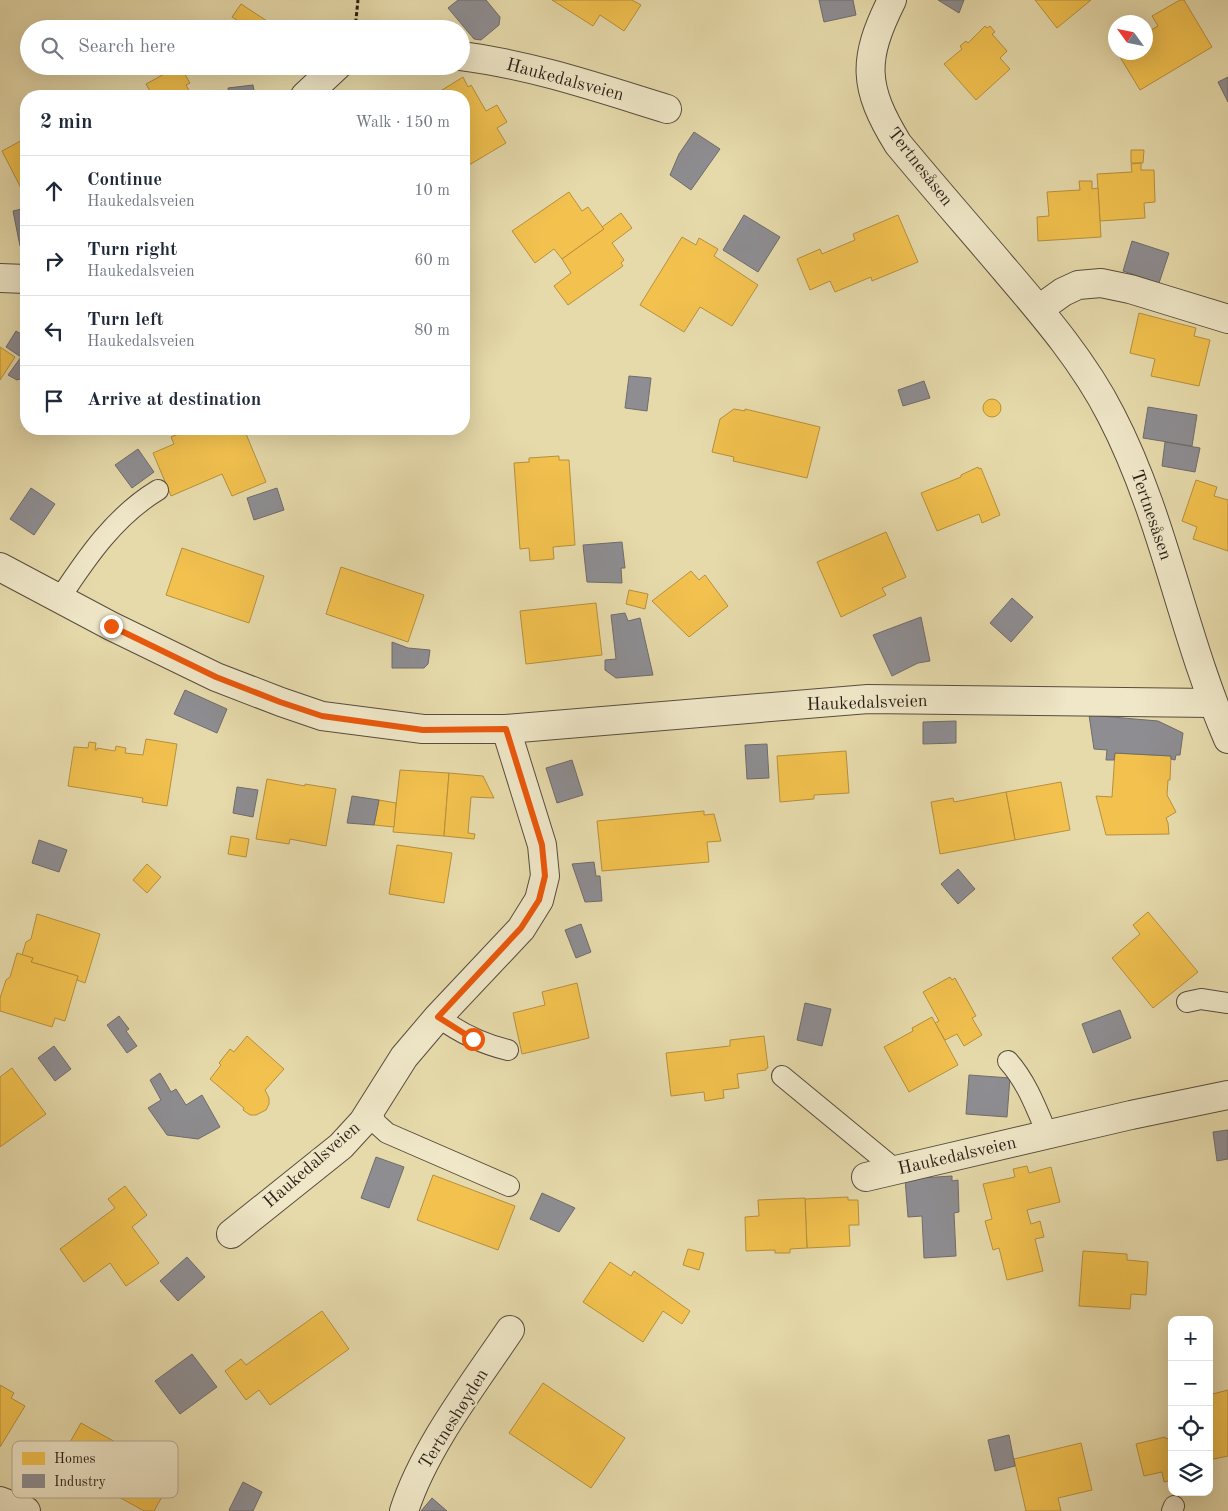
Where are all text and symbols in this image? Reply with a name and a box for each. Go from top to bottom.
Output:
north arrow [1108,15,1153,60]
search box [20,20,470,75]
icon: search [38,34,66,62]
text: Search here [78,38,175,57]
street label: Haukedalsveien [504,56,626,104]
text: 2 min [40,112,93,133]
text: Walk · 150 m [355,115,450,131]
street label: Tertnesåsen [884,124,956,210]
text: Continue [87,171,162,190]
icon: ahead [40,177,68,205]
text: 10 m [414,183,450,199]
text: Haukedalsveien [87,194,195,210]
text: Turn right [87,241,177,260]
icon: right [40,247,68,275]
text: 60 m [414,253,450,269]
text: Haukedalsveien [87,264,195,280]
text: Turn left [87,311,164,330]
icon: left [40,317,68,345]
text: 80 m [414,323,450,339]
text: Haukedalsveien [87,334,195,350]
icon: arrive [40,387,68,415]
text: Arrive at destination [87,391,261,410]
street label: Tertnesåsen [1127,468,1175,563]
route end [100,615,123,638]
street label: Haukedalsveien [806,692,928,714]
route start [462,1028,485,1051]
street label: Haukedalsveien [260,1118,364,1212]
street label: Haukedalsveien [896,1134,1018,1178]
map controls [1168,1316,1213,1496]
button: + [1168,1316,1213,1361]
button: − [1168,1361,1213,1406]
street label: Tertneshøyden [416,1366,492,1472]
button: locate [1168,1406,1213,1451]
legend [12,1441,178,1498]
button: layers [1168,1451,1213,1496]
text: Homes [54,1452,96,1466]
text: Industry [54,1475,107,1489]

